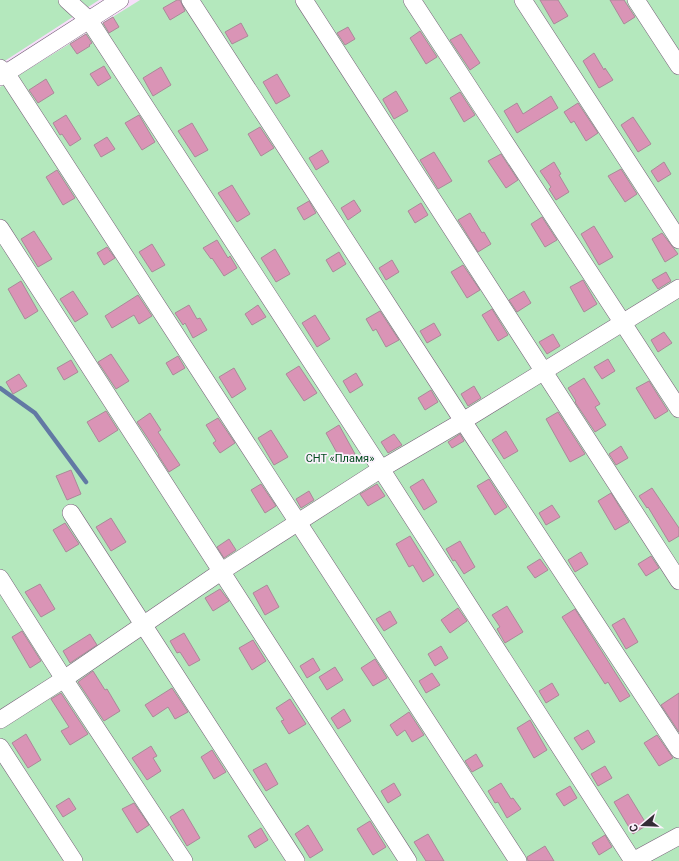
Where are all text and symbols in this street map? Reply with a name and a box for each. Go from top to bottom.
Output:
park label: СНТ «Пламя» [306,452,374,465]
north arrow [623,805,663,845]
text: С [627,823,641,834]

